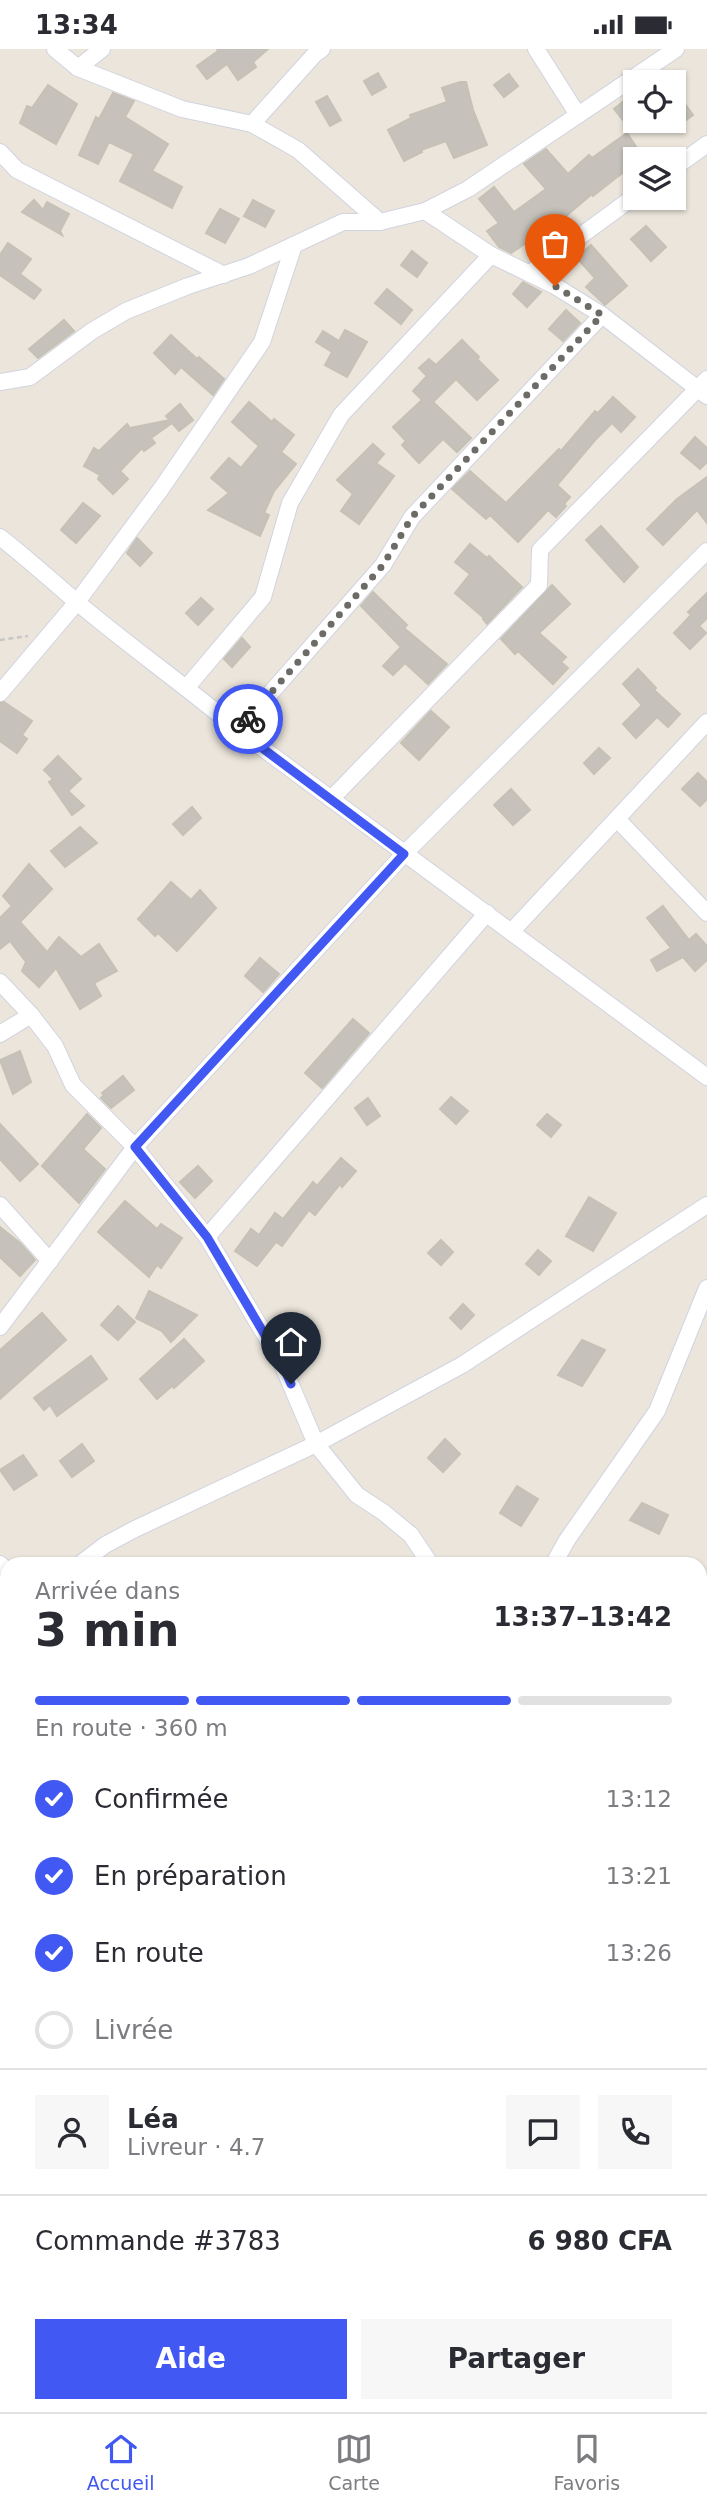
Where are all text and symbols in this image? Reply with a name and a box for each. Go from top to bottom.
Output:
text: 13:34 [35,10,118,40]
map controls [623,70,686,210]
button: locate [623,70,686,133]
button: layers [623,147,686,210]
pin [525,214,585,286]
icon: bag [536,225,574,263]
courier [213,684,283,754]
icon: bike [229,700,267,738]
pin [261,1312,321,1384]
icon: home [272,1323,310,1361]
text: Arrivée dans [35,1578,180,1604]
text: 13:37–13:42 [493,1602,672,1632]
text: 3 min [35,1603,179,1657]
text: En route · 360 m [35,1715,228,1741]
icon: check [35,1780,73,1818]
text: Confirmée [94,1784,228,1814]
text: 13:12 [606,1786,672,1812]
icon: check [35,1857,73,1895]
text: En préparation [94,1861,287,1891]
text: 13:21 [606,1863,672,1889]
icon: check [35,1934,73,1972]
text: En route [94,1938,204,1968]
text: 13:26 [606,1940,672,1966]
text: Livrée [94,2015,173,2045]
button: person [35,2095,109,2169]
button: chat [506,2095,580,2169]
button: phone [598,2095,672,2169]
text: Léa [127,2104,179,2134]
text: Livreur · 4.7 [127,2134,265,2160]
text: Commande #3783 [35,2226,281,2256]
text: 6 980 CFA [528,2226,672,2256]
button: Aide [35,2319,347,2399]
button: Partager [361,2319,672,2399]
tab: Accueil [87,2430,155,2494]
tab: Carte [328,2430,380,2494]
tab: Favoris [554,2430,620,2494]

